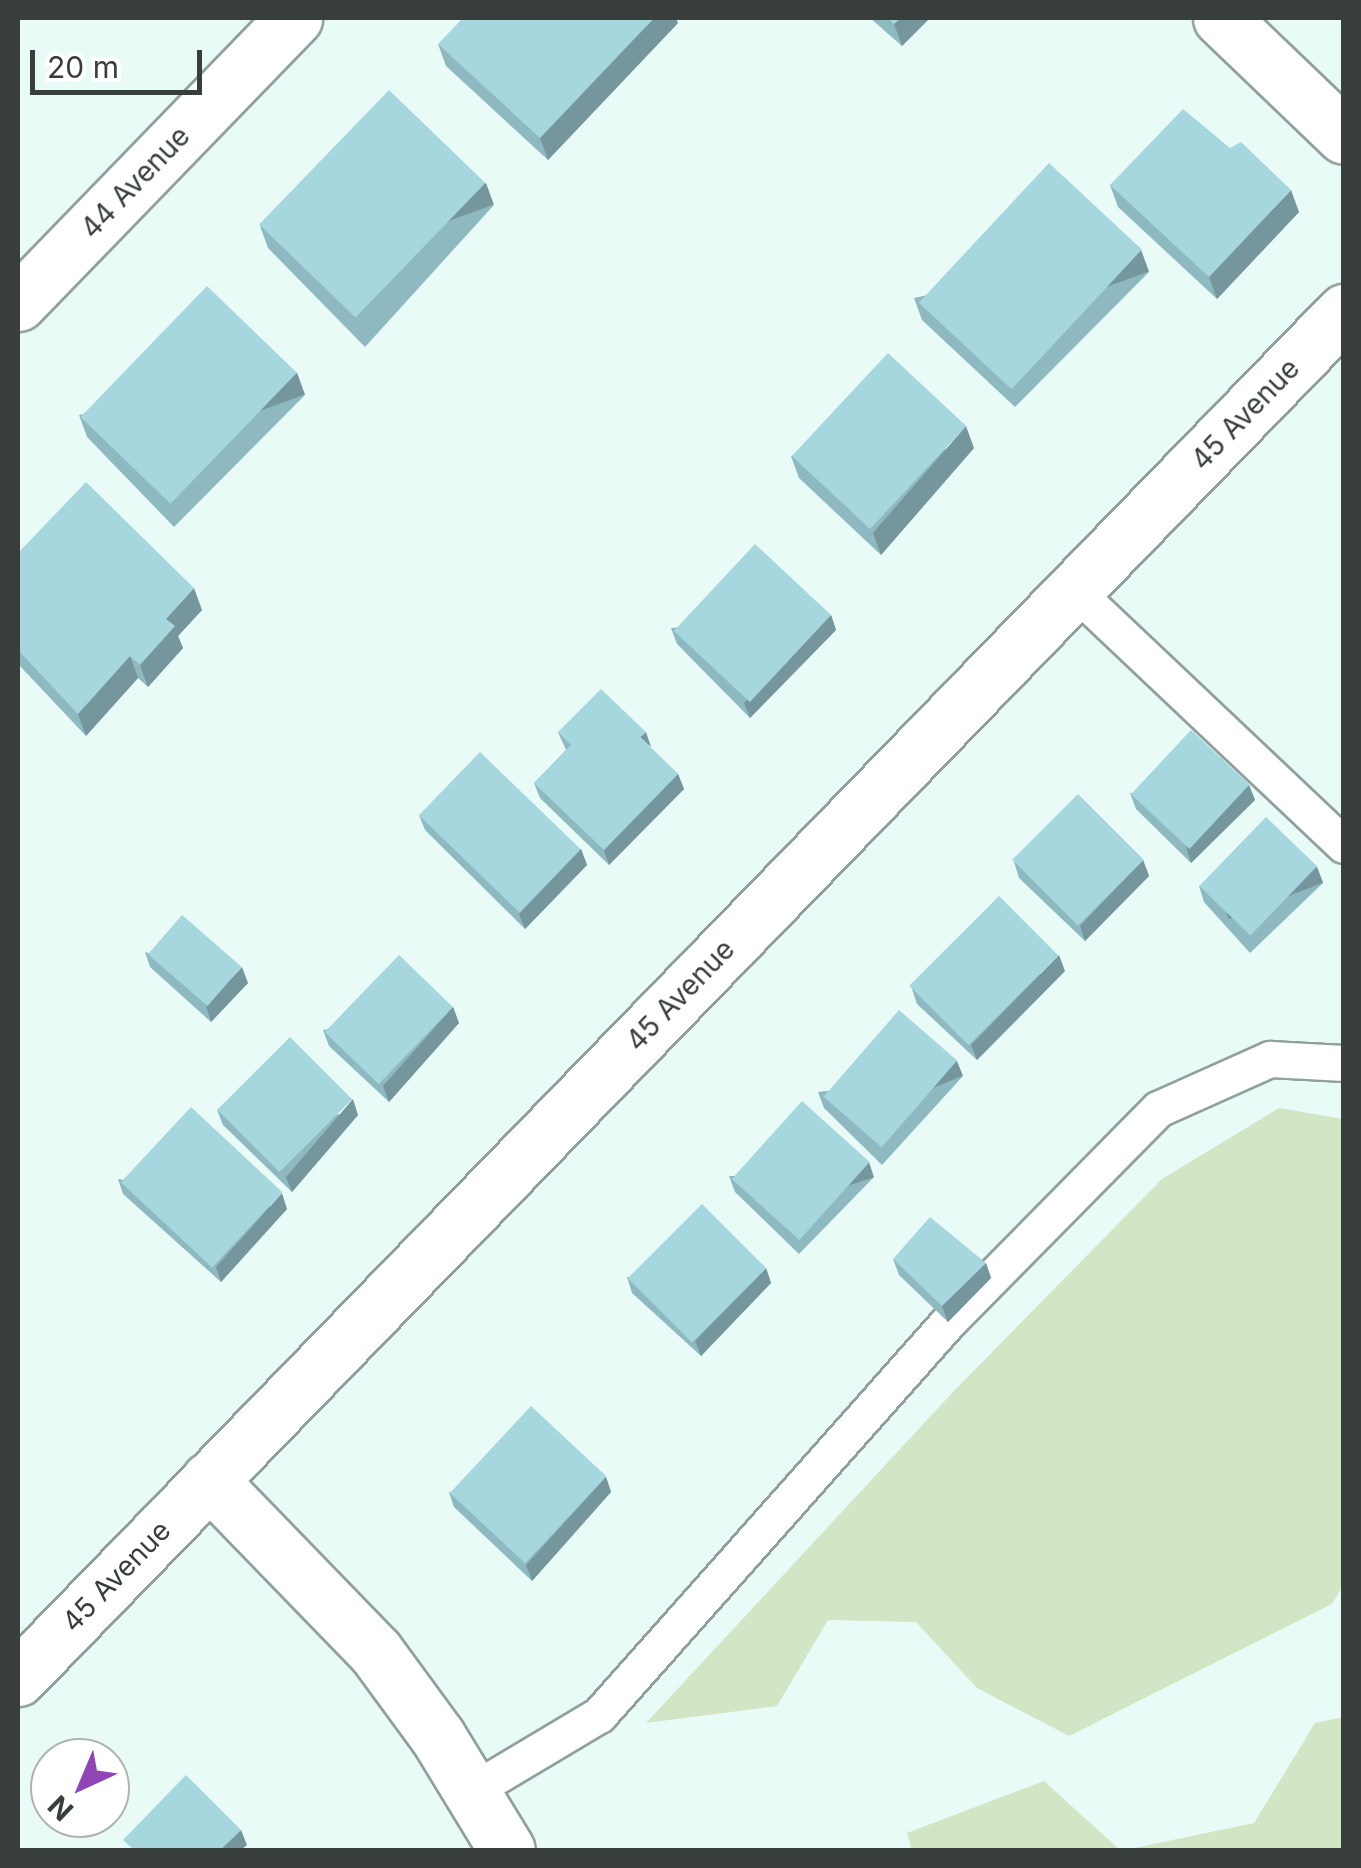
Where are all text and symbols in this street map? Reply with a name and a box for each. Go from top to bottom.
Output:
scale bar [35,30,208,92]
text: 20 m [47,49,119,85]
street label: 44 Avenue [73,119,197,245]
street label: 45 Avenue [1184,351,1306,477]
street label: 45 Avenue [619,932,741,1058]
street label: 45 Avenue [55,1513,177,1639]
north arrow [30,1738,130,1838]
text: N [41,1788,80,1828]

